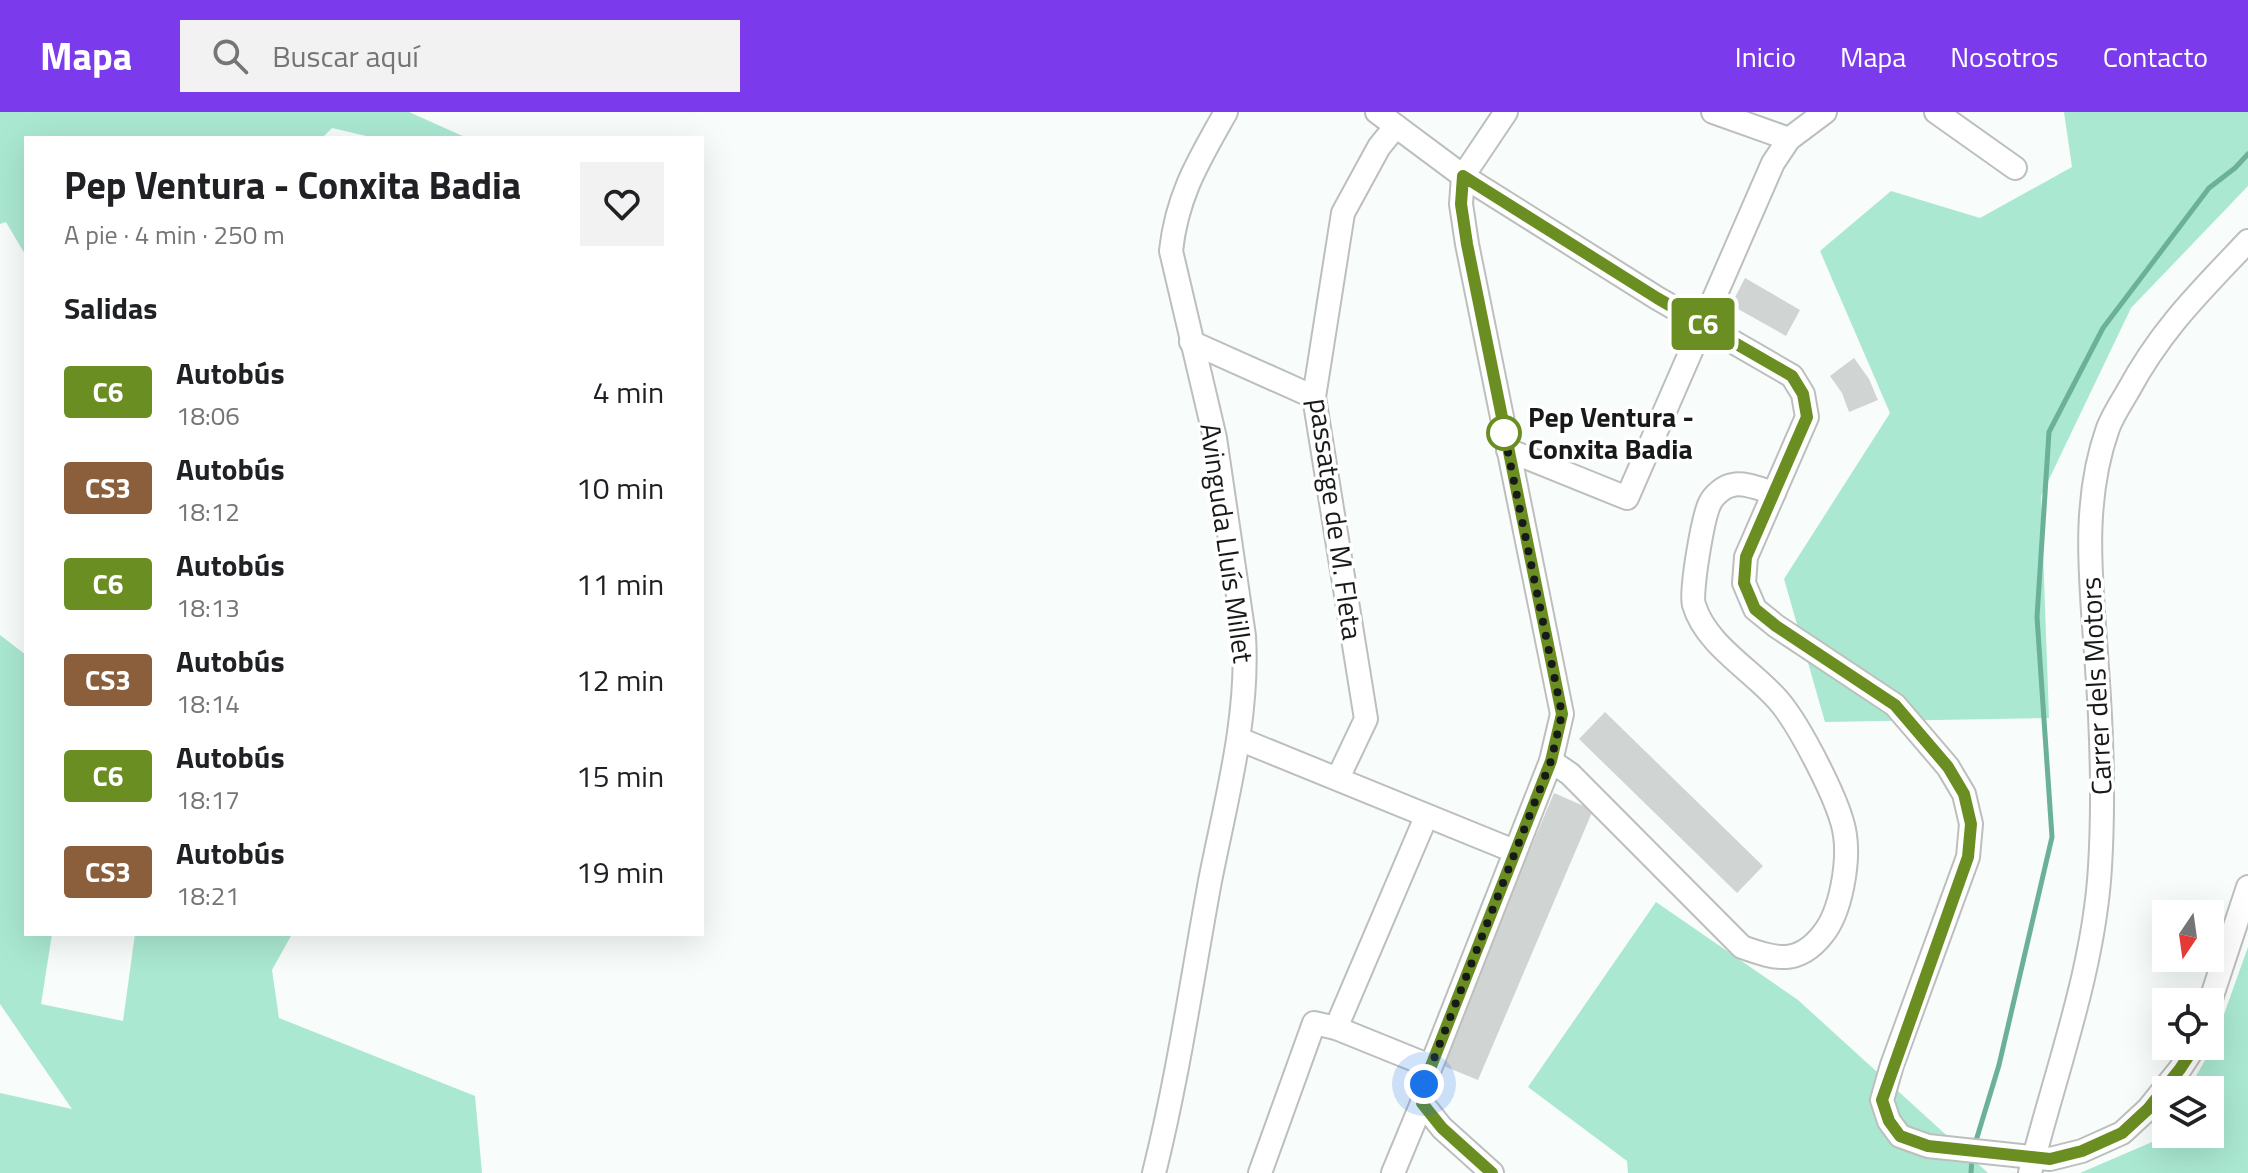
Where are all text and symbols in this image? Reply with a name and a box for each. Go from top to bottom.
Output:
search box [180,20,740,92]
text: Mapa [40,27,132,85]
text: Buscar aquí [272,33,419,79]
icon: search [208,34,252,78]
text: Inicio [1735,35,1796,78]
text: Mapa [1840,35,1906,78]
text: Nosotros [1950,35,2059,78]
text: Contacto [2103,35,2208,78]
text: Pep Ventura - Conxita Badia [64,156,521,214]
button: heart [580,162,664,246]
text: A pie · 4 min · 250 m [64,215,285,254]
text: Salidas [64,285,157,331]
line badge: C6 [1667,298,1739,350]
text: C6 [1688,302,1718,345]
text: Autobús [176,350,285,396]
text: 4 min [593,369,664,415]
text: C6 [93,370,123,413]
street label: passatge de M. Fleta [1298,395,1375,642]
place label: Pep Ventura - Conxita Badia [1528,395,1694,470]
text: 18:06 [176,396,240,435]
marker: Pep Ventura - Conxita Badia [1487,416,1521,450]
street label: Avinguda Lluís Millet [1189,420,1266,666]
text: Autobús [176,446,285,492]
text: 10 min [576,465,664,511]
text: CS3 [85,466,131,509]
text: 18:12 [176,492,240,531]
text: Autobús [176,542,285,588]
text: 11 min [576,561,664,607]
text: C6 [93,562,123,605]
street label: Carrer dels Motors [2068,576,2123,796]
text: 18:13 [176,588,240,627]
text: Autobús [176,638,285,684]
text: 12 min [576,657,664,703]
text: CS3 [85,658,131,701]
text: 18:14 [176,684,240,723]
text: Autobús [176,734,285,780]
text: 15 min [576,753,664,799]
text: C6 [93,754,123,797]
text: 18:17 [176,780,240,819]
text: Autobús [176,830,285,876]
text: 19 min [576,849,664,895]
text: CS3 [85,850,131,893]
text: 18:21 [176,876,240,915]
north arrow [2152,900,2224,972]
map controls [2152,900,2224,1148]
button: locate [2152,988,2224,1060]
your location [1404,1064,1444,1104]
button: layers [2152,1076,2224,1148]

